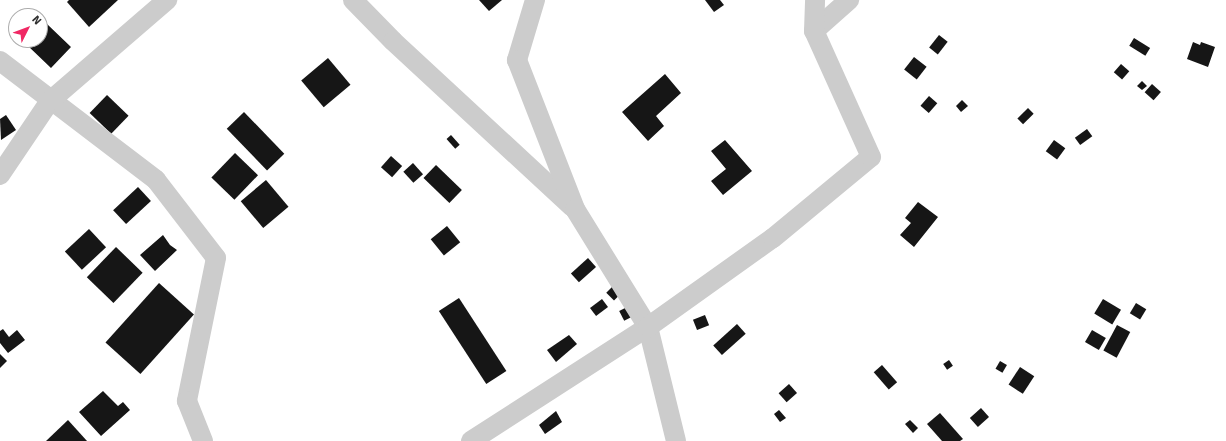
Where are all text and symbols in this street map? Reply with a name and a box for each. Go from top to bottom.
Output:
north arrow [8,8,48,48]
text: N [29,13,44,27]

